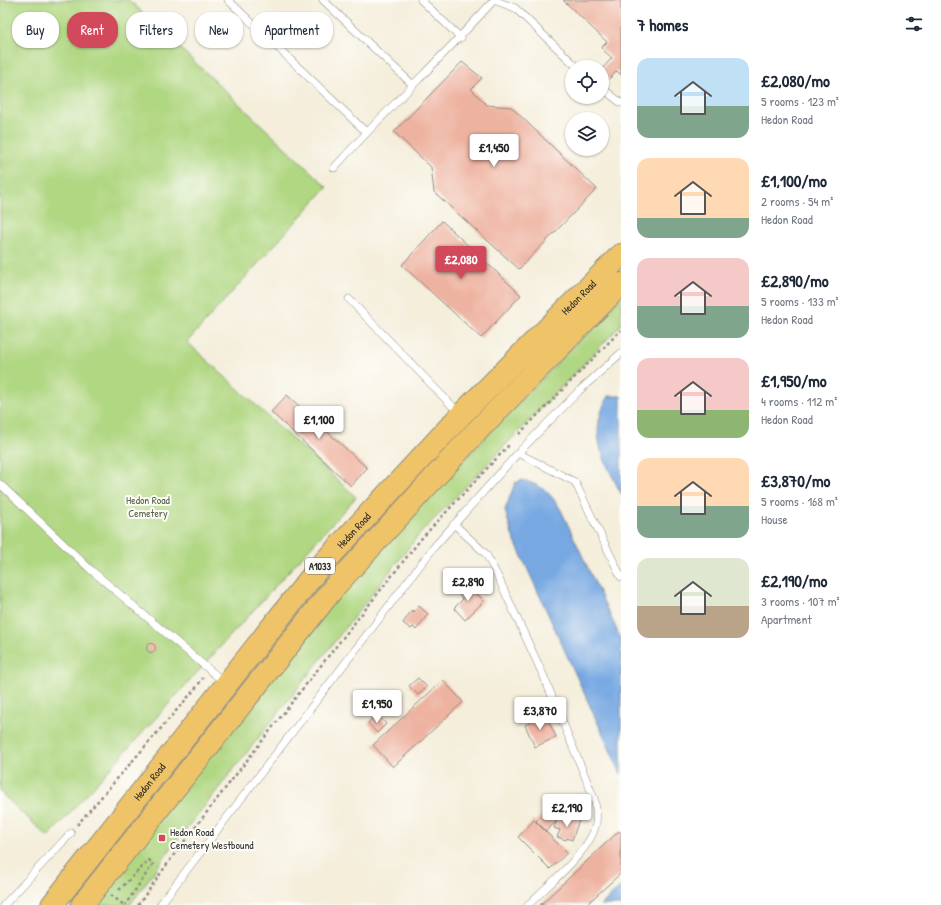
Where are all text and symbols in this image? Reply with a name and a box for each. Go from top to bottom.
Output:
chip: Buy [12,12,59,48]
chip: Rent [67,12,118,48]
chip: Filters [126,12,187,48]
chip: New [195,12,243,48]
chip: Apartment [251,12,333,48]
text: 7 homes [637,13,688,36]
icon: filters [903,13,925,35]
map controls [565,60,609,156]
button: locate [565,60,609,104]
text: £2,080/mo [761,69,830,92]
icon: home [669,74,717,122]
text: 5 rooms · 123 m² [761,92,839,110]
text: Hedon Road [761,110,813,128]
button: layers [565,112,609,156]
pin: £1,450 [461,134,527,168]
text: £1,450 [479,138,509,156]
text: £1,100/mo [761,169,827,192]
icon: home [669,174,717,222]
text: 2 rooms · 54 m² [761,192,833,210]
text: Hedon Road [761,210,813,228]
pin: £2,080 [428,246,494,280]
text: £2,080 [444,250,478,268]
text: £2,890/mo [761,269,829,292]
icon: home [669,274,717,322]
street label: Hedon Road [558,276,600,318]
text: 5 rooms · 133 m² [761,292,839,310]
text: Hedon Road [761,310,813,328]
text: £1,950/mo [761,369,827,392]
icon: home [669,374,717,422]
text: 4 rooms · 112 m² [761,392,837,410]
pin: £1,100 [286,406,352,440]
text: £1,100 [304,410,334,428]
text: Hedon Road [761,410,813,428]
text: £3,870/mo [761,469,830,492]
icon: home [669,474,717,522]
text: 5 rooms · 168 m² [761,492,838,510]
park label: Hedon Road Cemetery [126,493,171,520]
street label: Hedon Road [334,509,374,551]
text: House [761,510,788,528]
road number: A1033 [305,558,335,574]
pin: £2,890 [435,568,501,602]
text: £2,190/mo [761,569,827,592]
text: £2,890 [452,572,484,590]
icon: home [669,574,717,622]
text: 3 rooms · 107 m² [761,592,840,610]
text: Apartment [761,610,812,628]
pin: £1,950 [344,690,410,724]
text: £1,950 [362,694,392,712]
pin: £3,870 [507,697,573,731]
text: £3,870 [523,701,557,719]
street label: Hedon Road [130,760,169,803]
pin: £2,190 [534,794,600,828]
text: £2,190 [551,798,583,816]
place label: Hedon Road Cemetery Westbound [170,825,254,852]
marker: Hedon Road Cemetery Westbound [157,833,167,843]

